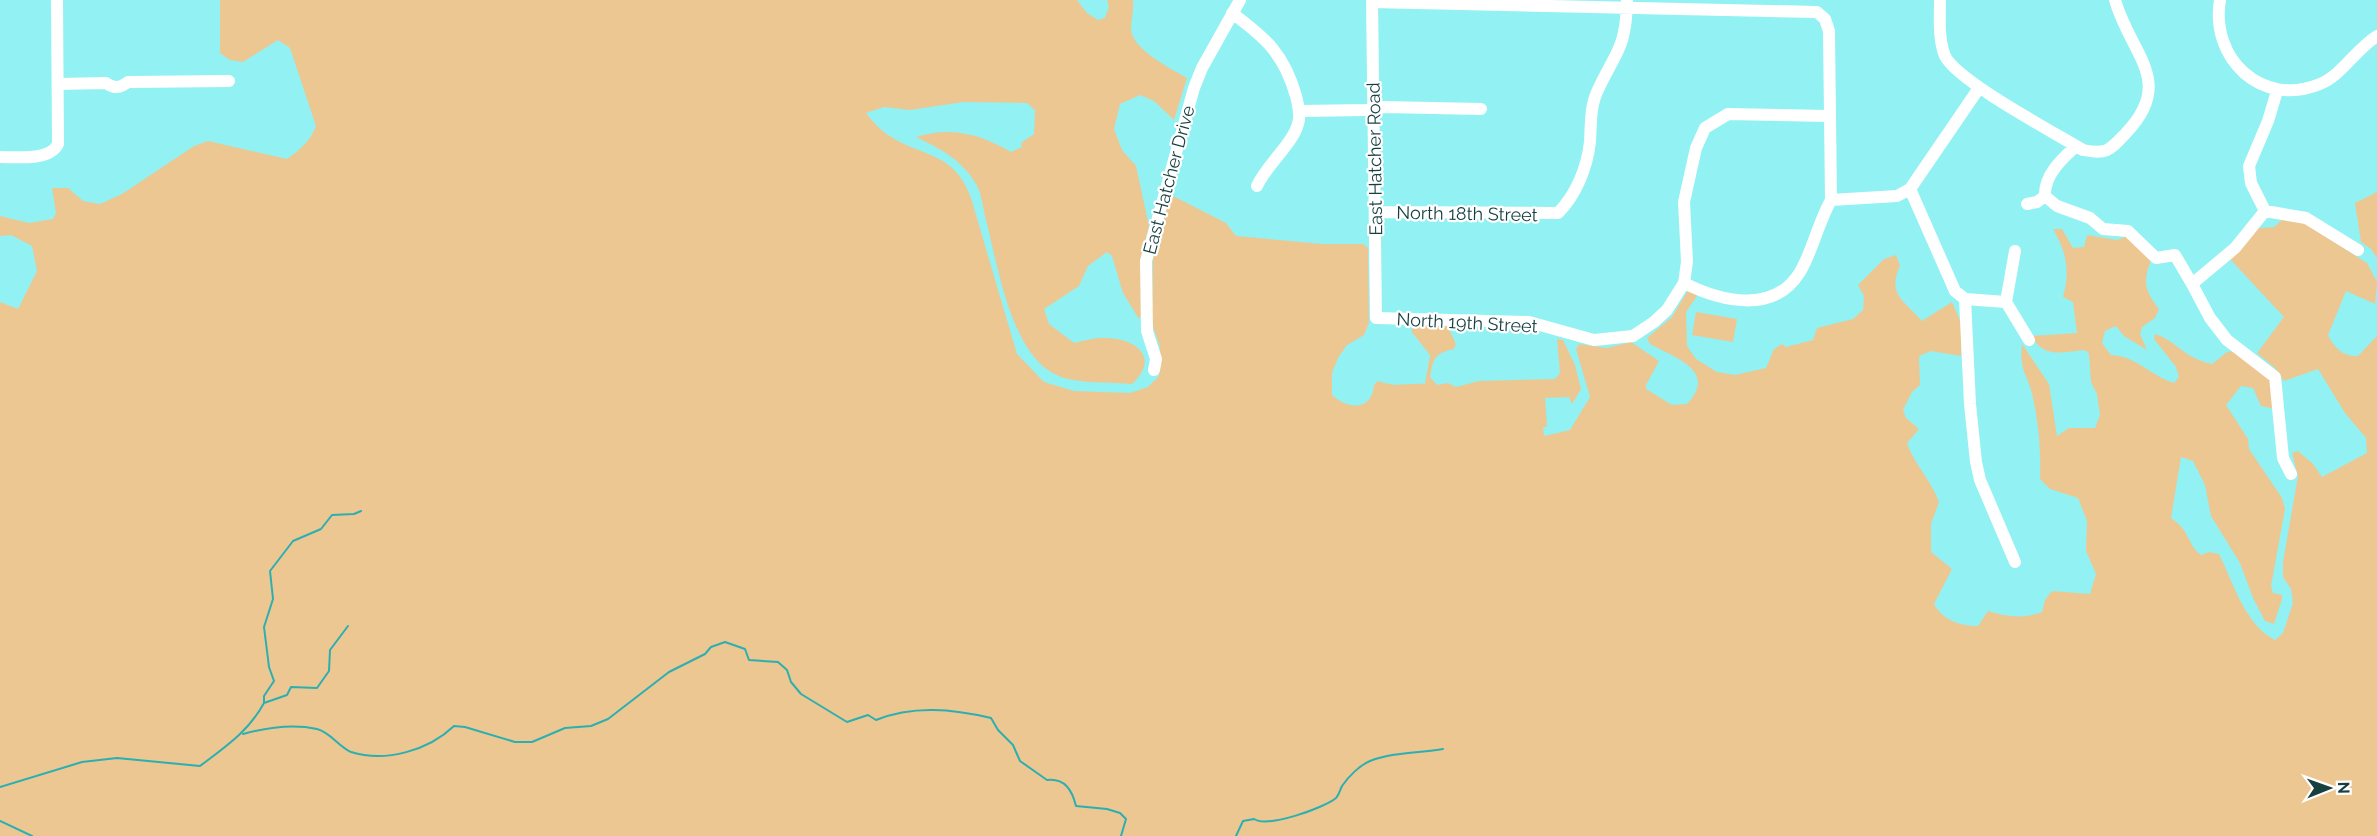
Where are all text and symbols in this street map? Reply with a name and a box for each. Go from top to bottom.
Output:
street label: East Hatcher Road [1363,82,1386,236]
street label: East Hatcher Drive [1139,103,1199,257]
street label: North 18th Street [1396,202,1538,225]
street label: North 19th Street [1396,308,1538,337]
north arrow [2299,758,2359,818]
text: N [2334,781,2353,794]

